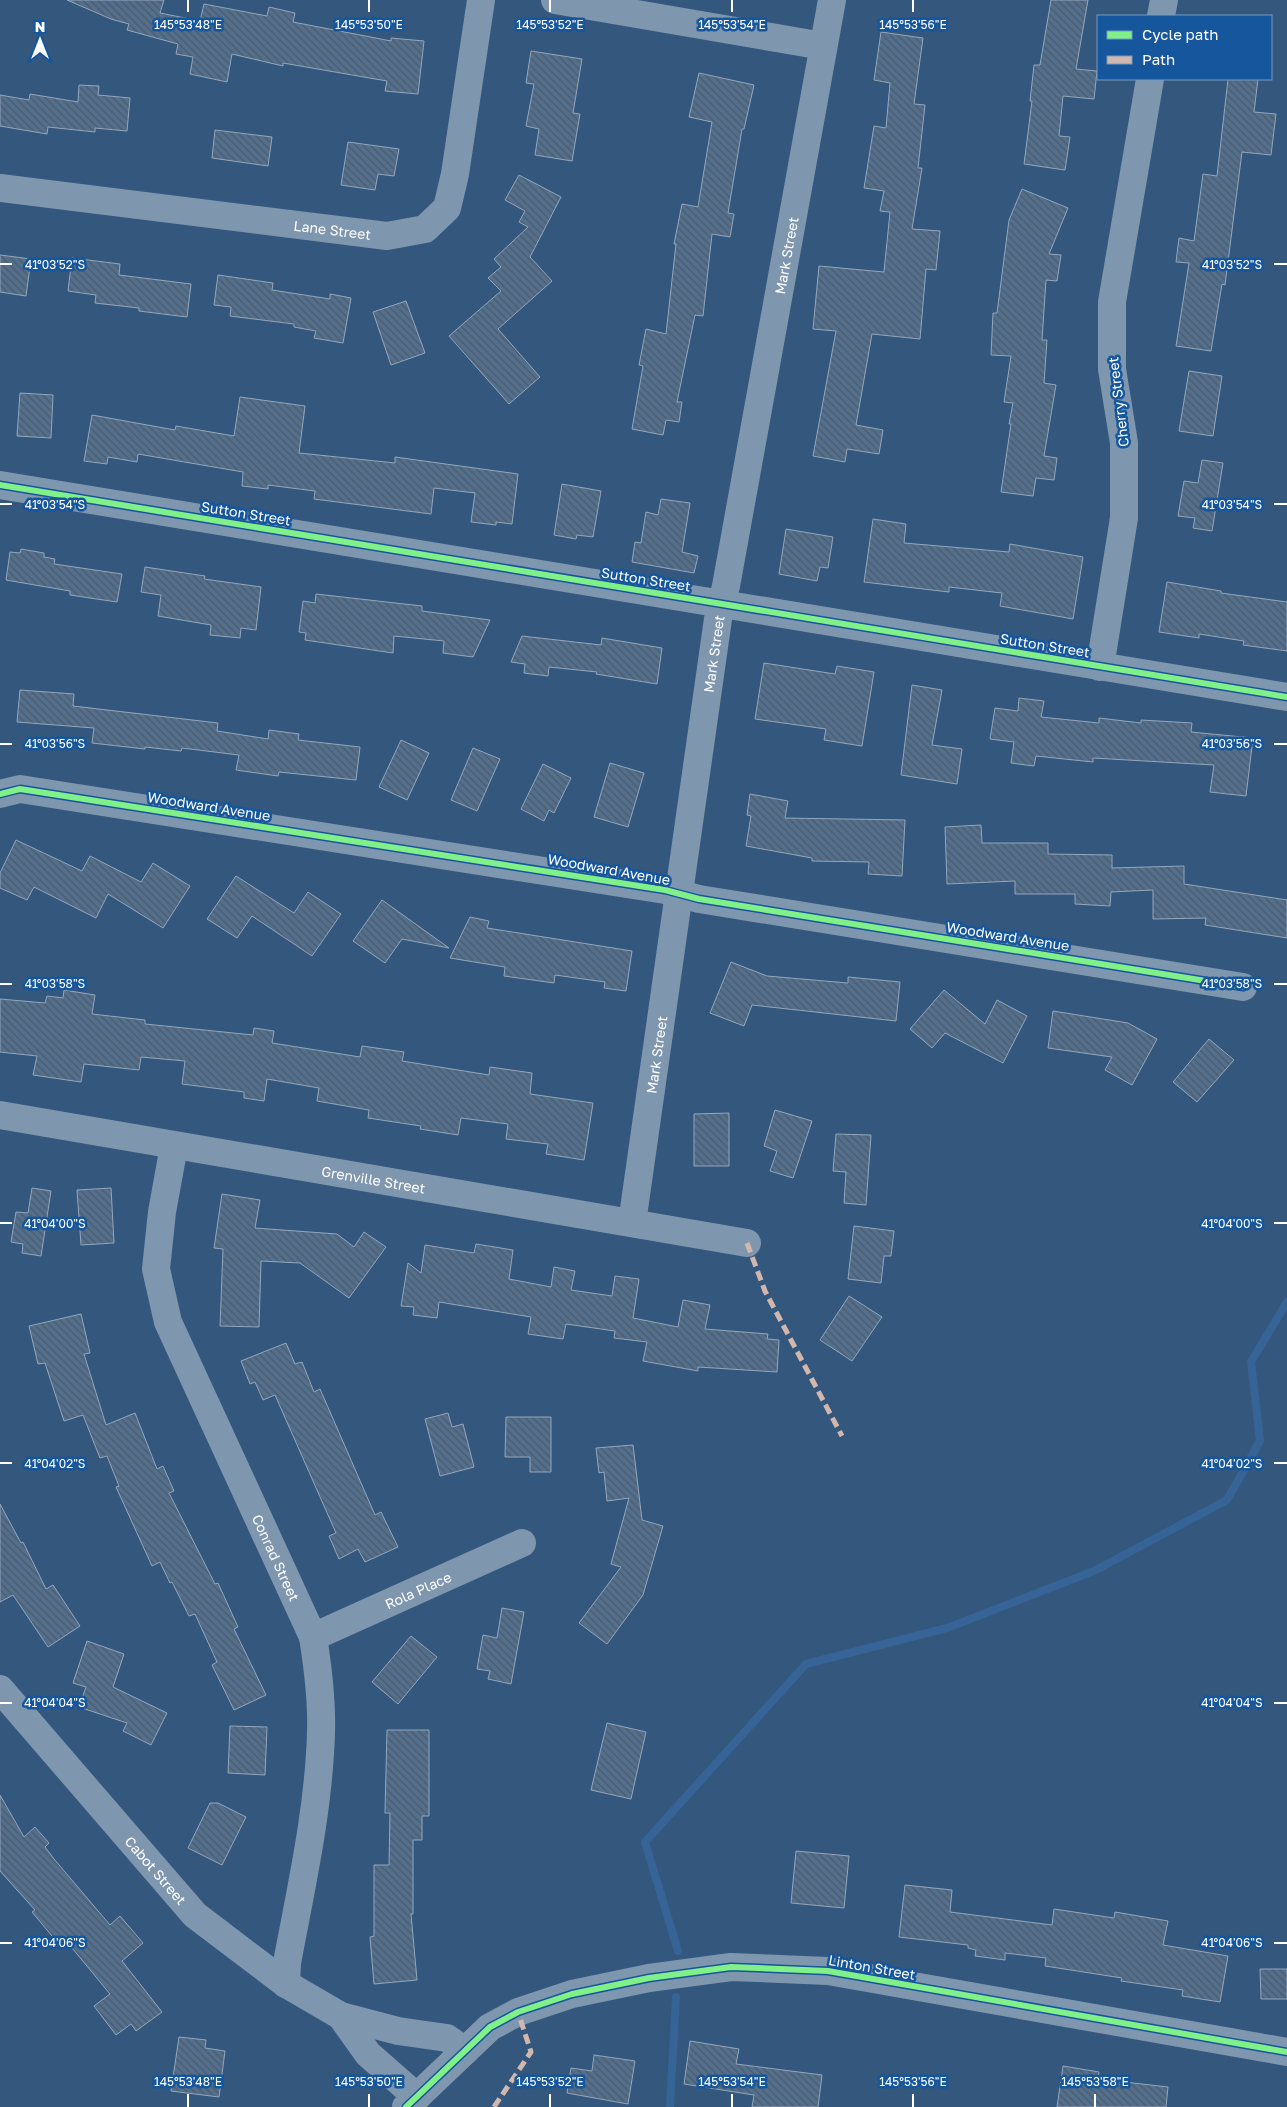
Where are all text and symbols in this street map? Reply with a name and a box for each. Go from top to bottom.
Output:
north arrow [15,15,65,65]
legend [1097,15,1272,80]
text: 145°53'48"E [154,17,222,32]
text: 145°53'50"E [335,17,403,32]
text: 145°53'52"E [516,17,584,32]
text: 145°53'54"E [698,17,766,32]
text: 145°53'56"E [879,17,947,32]
text: N [35,18,45,35]
text: Cycle path [1142,25,1218,43]
text: Path [1142,50,1175,68]
street label: Mark Street [770,215,801,295]
street label: Lane Street [293,216,372,242]
text: 41°03'52"S [25,257,85,272]
text: 41°03'52"S [1202,257,1262,272]
street label: Cherry Street [1104,356,1132,448]
text: 41°03'54"S [25,497,86,512]
text: 41°03'54"S [1202,497,1263,512]
street label: Sutton Street [200,498,292,528]
street label: Sutton Street [600,564,692,594]
street label: Mark Street [699,613,727,694]
street label: Sutton Street [999,630,1091,660]
text: 41°03'56"S [25,736,86,751]
text: 41°03'56"S [1202,736,1263,751]
street label: Woodward Avenue [146,788,272,824]
street label: Woodward Avenue [546,850,672,888]
street label: Woodward Avenue [945,918,1071,954]
text: 41°03'58"S [25,976,86,991]
text: 41°03'58"S [1202,976,1263,991]
street label: Mark Street [642,1015,670,1095]
street label: Grenville Street [320,1162,427,1196]
text: 41°04'00"S [24,1216,86,1231]
text: 41°04'00"S [1201,1216,1263,1231]
text: 41°04'02"S [24,1456,86,1471]
text: 41°04'02"S [1201,1456,1263,1471]
street label: Conrad Street [249,1512,304,1603]
street label: Rola Place [382,1568,454,1612]
text: 41°04'04"S [24,1695,86,1710]
text: 41°04'04"S [1201,1695,1263,1710]
street label: Cabot Street [122,1832,190,1908]
text: 41°04'06"S [24,1935,86,1950]
text: 41°04'06"S [1201,1935,1263,1950]
street label: Linton Street [827,1951,917,1983]
text: 145°53'48"E [154,2074,222,2089]
text: 145°53'50"E [335,2074,403,2089]
text: 145°53'52"E [516,2074,584,2089]
text: 145°53'54"E [698,2074,766,2089]
text: 145°53'56"E [879,2074,947,2089]
text: 145°53'58"E [1061,2074,1129,2089]

